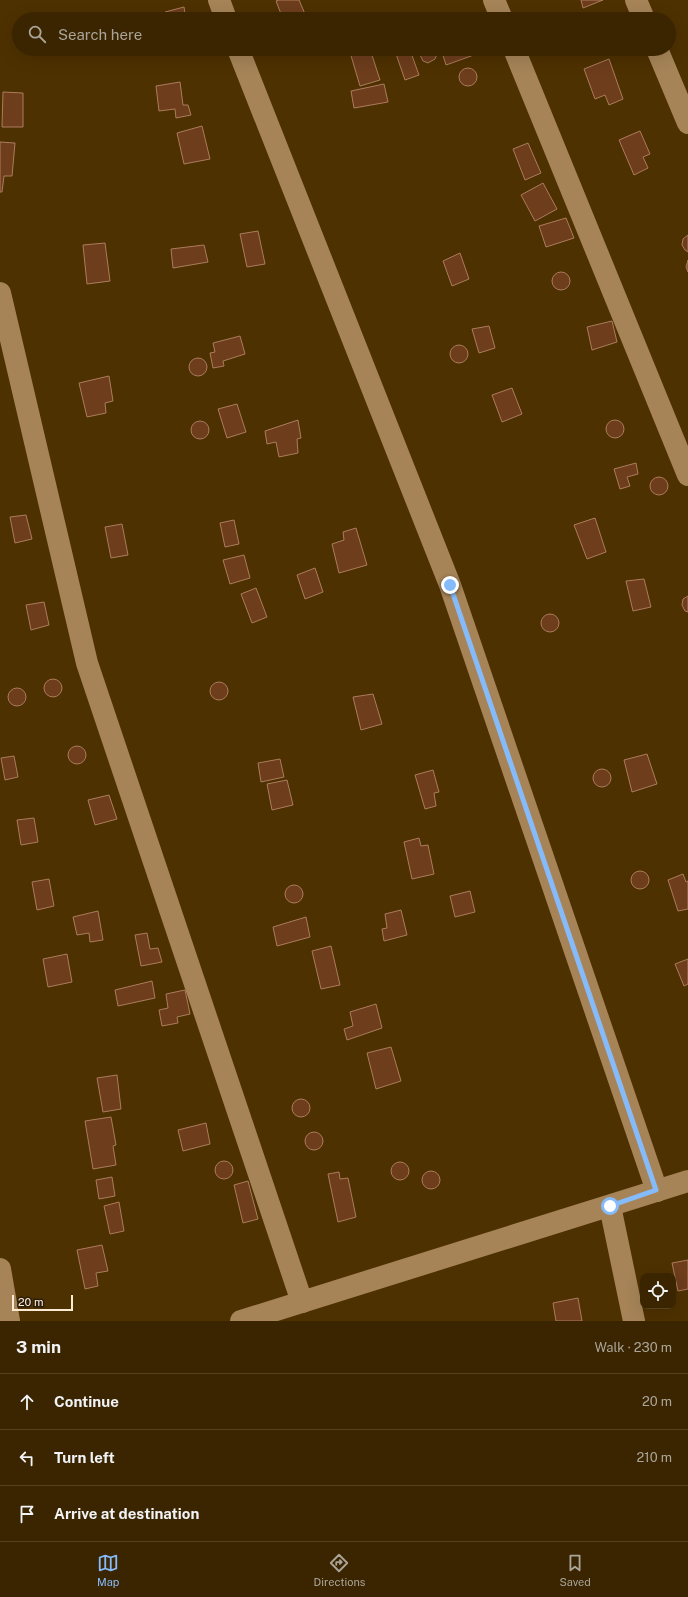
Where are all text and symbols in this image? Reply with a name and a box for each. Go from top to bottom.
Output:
search box [12,12,676,56]
icon: search [26,23,48,45]
text: Search here [58,26,142,43]
route end [441,576,459,594]
route start [601,1197,619,1215]
map controls [640,1273,676,1309]
button: locate [640,1273,676,1309]
scale bar [12,1293,73,1312]
text: 20 m [18,1296,43,1308]
text: 3 min [16,1337,61,1357]
text: Walk · 230 m [594,1340,672,1355]
icon: ahead [16,1391,38,1413]
text: Continue [54,1393,119,1410]
text: 20 m [642,1394,672,1409]
icon: left [16,1447,38,1469]
text: Turn left [54,1449,115,1466]
text: 210 m [637,1450,672,1465]
icon: arrive [16,1503,38,1525]
text: Arrive at destination [54,1505,199,1522]
tab: Map [97,1552,119,1588]
tab: Directions [314,1552,365,1588]
tab: Saved [559,1552,591,1588]

